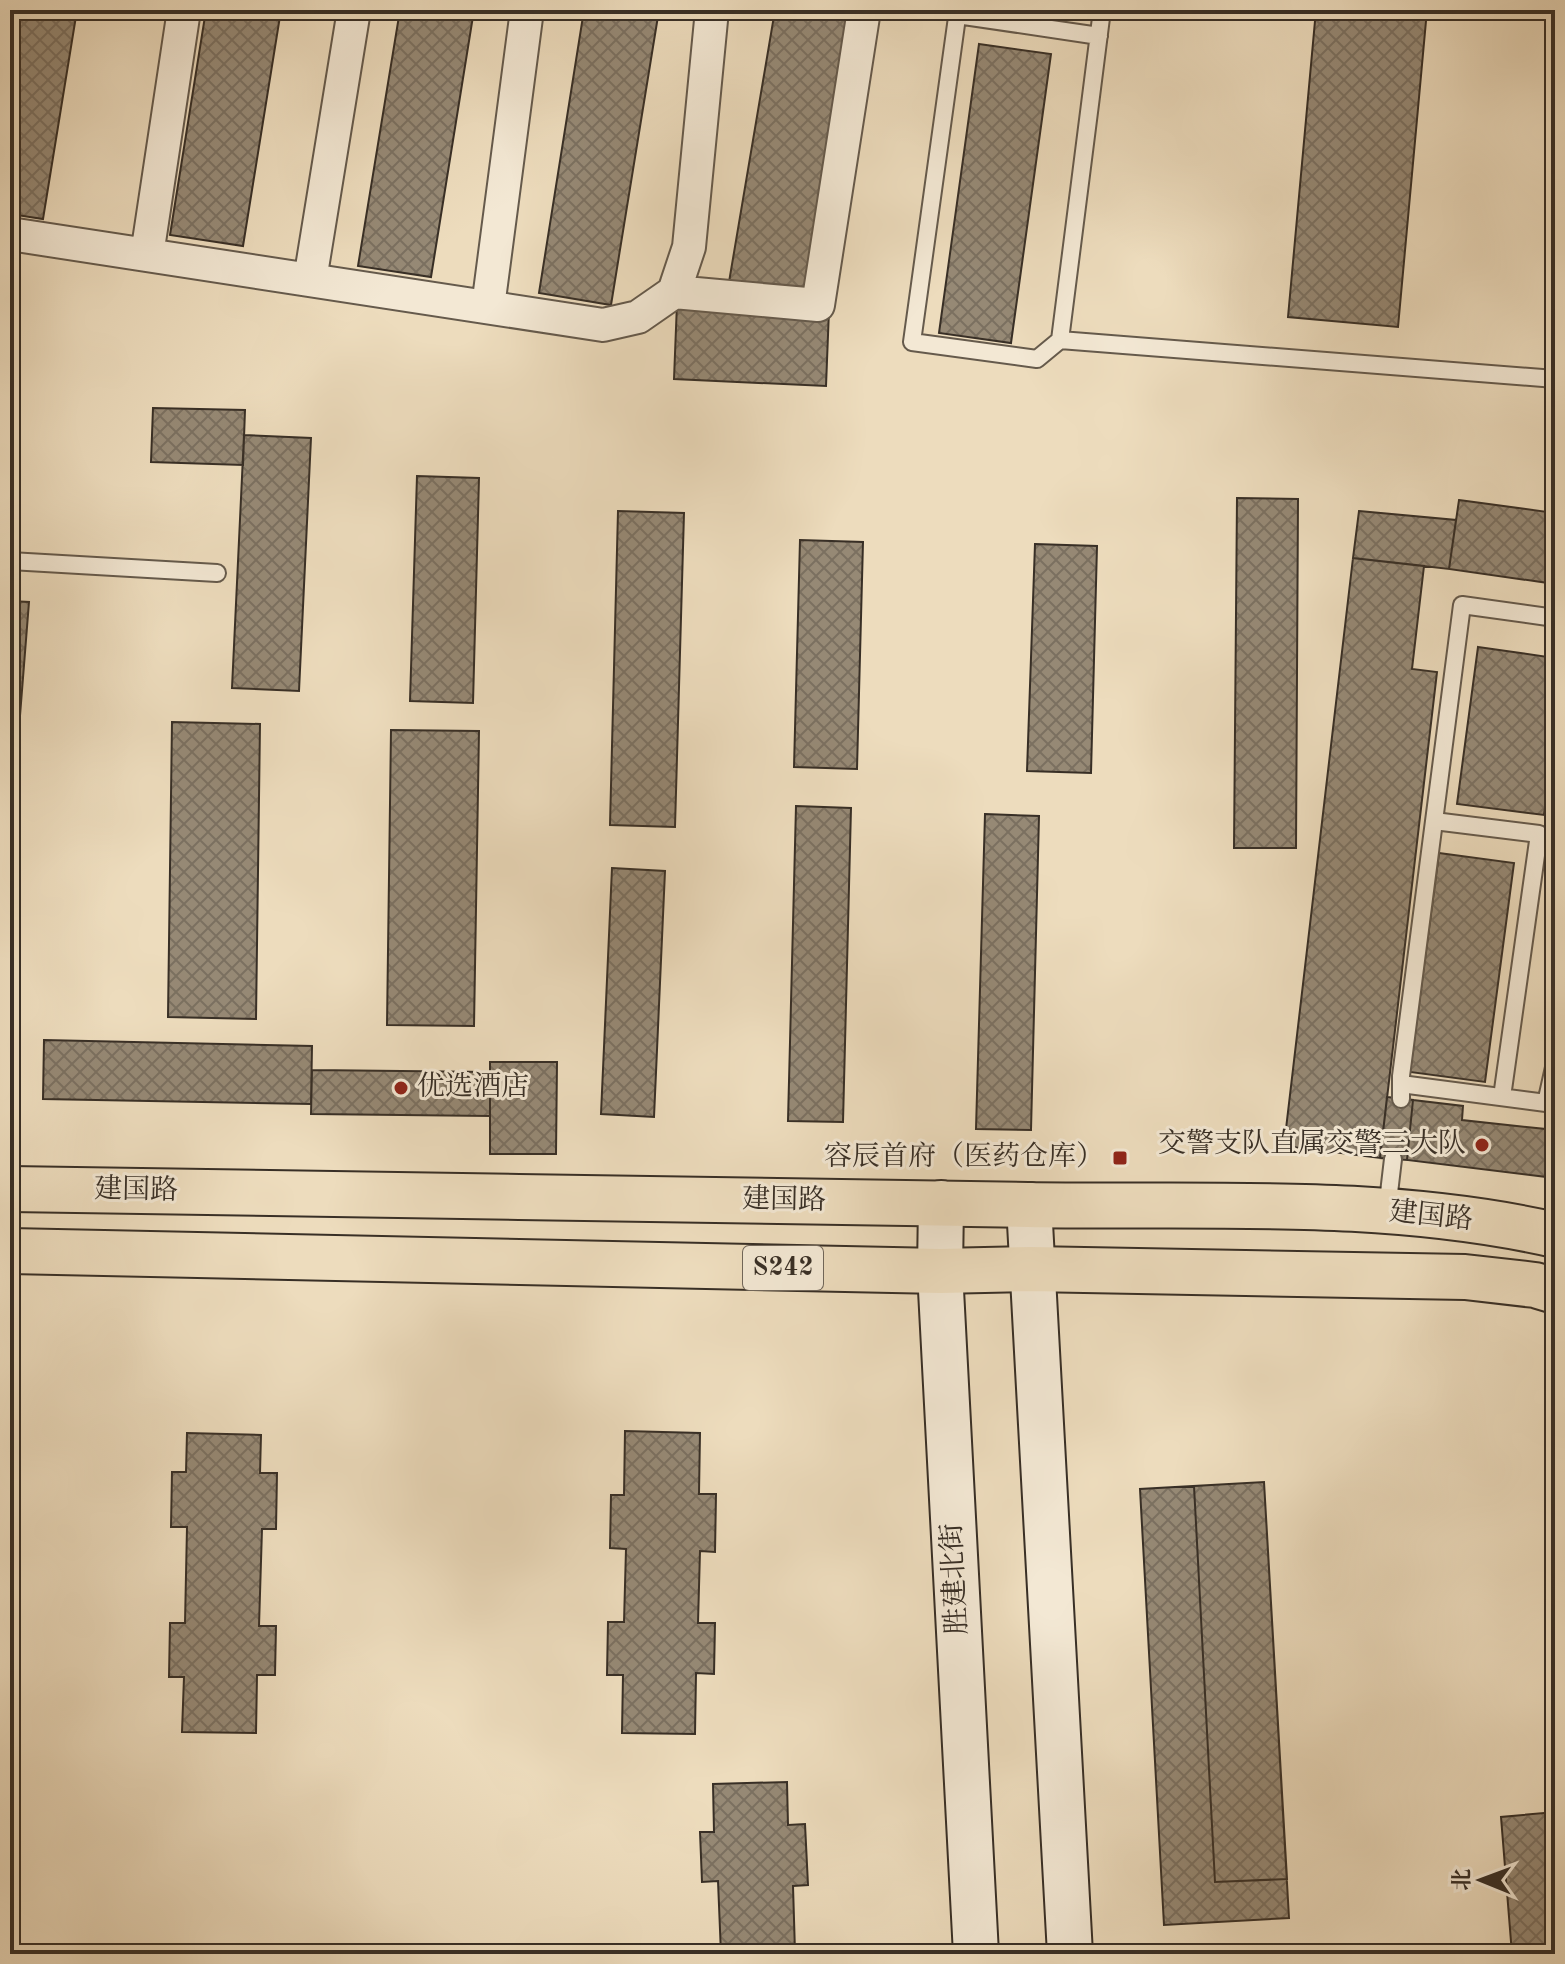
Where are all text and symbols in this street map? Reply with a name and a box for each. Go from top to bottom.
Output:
place label: 优选酒店 [417,1071,529,1102]
marker: 优选酒店 [392,1079,410,1097]
place label: 交警支队直属交警三大队 [1158,1128,1466,1159]
marker: 交警支队直属交警三大队 [1473,1136,1491,1154]
place label: 容辰首府（医药仓库） [824,1141,1104,1172]
marker: 容辰首府（医药仓库） [1111,1149,1129,1167]
street label: 建国路 [94,1173,178,1206]
street label: 建国路 [742,1183,826,1216]
street label: 建国路 [1388,1196,1475,1235]
road number: S242 [743,1246,823,1290]
street label: 胜建北街 [936,1522,973,1636]
north arrow [1441,1840,1521,1920]
text: 北 [1451,1868,1474,1891]

